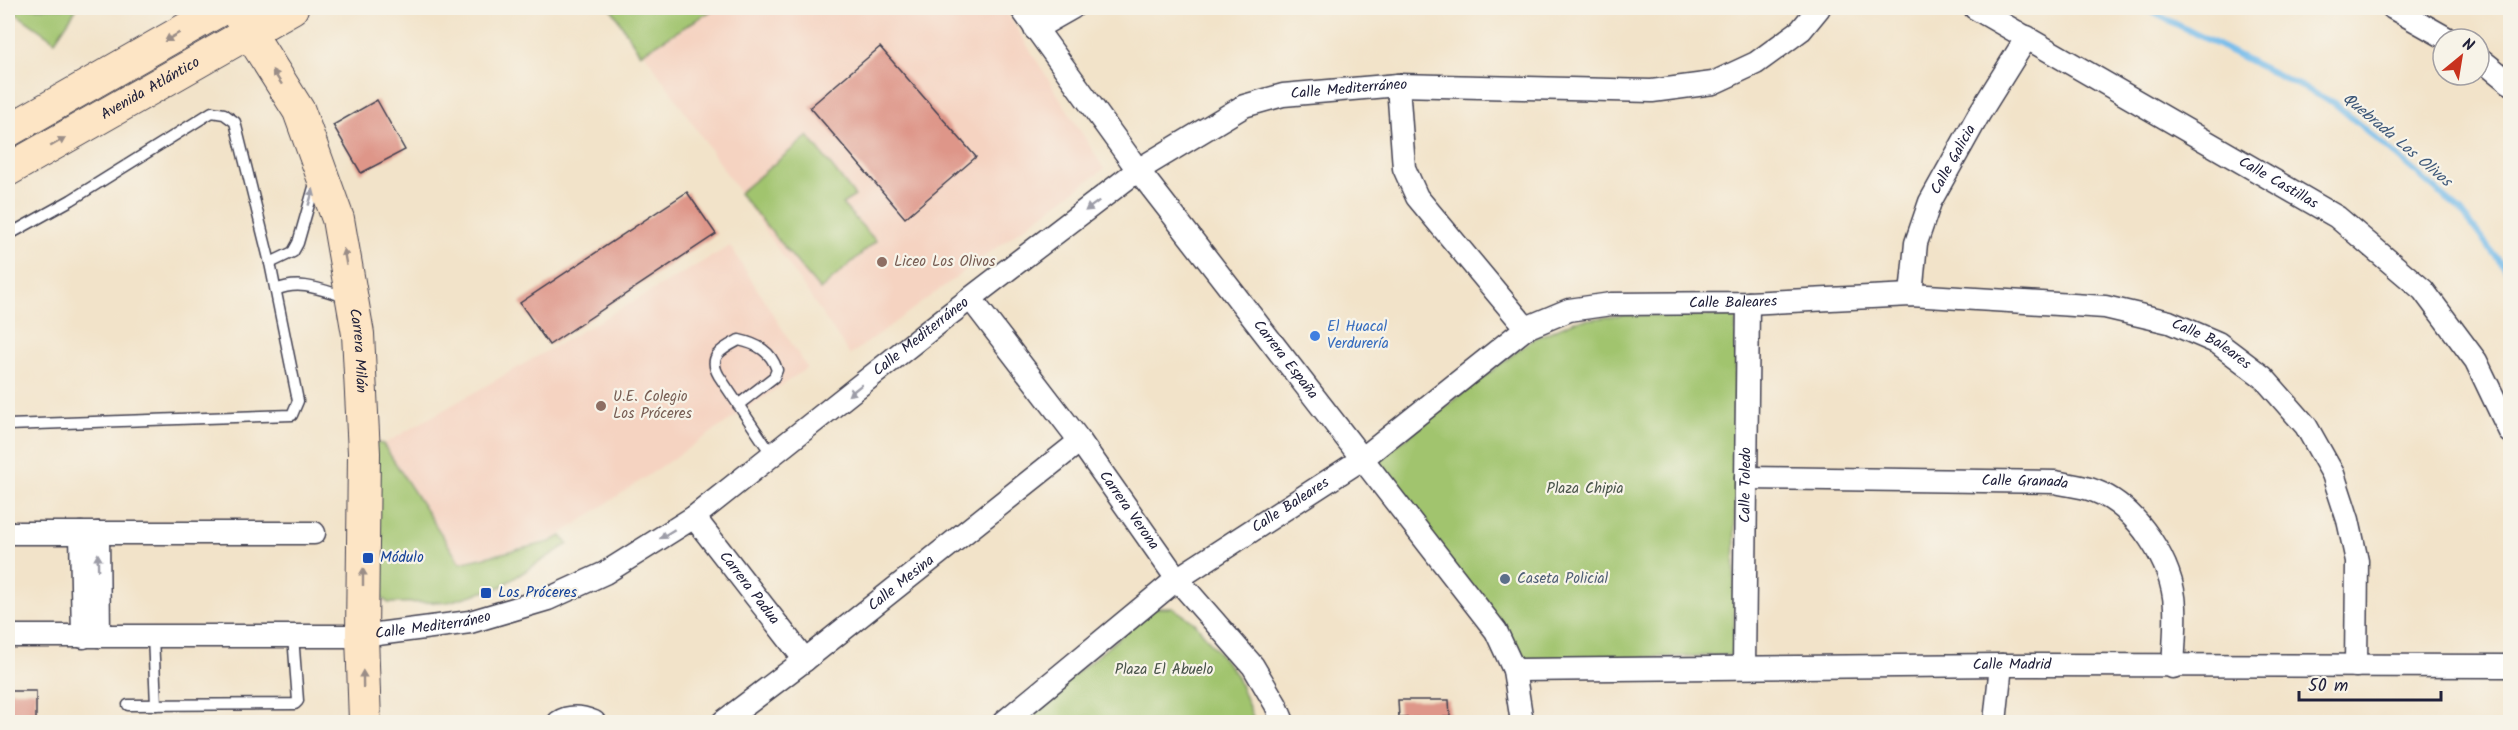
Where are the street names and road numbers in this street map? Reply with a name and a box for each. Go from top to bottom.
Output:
street label: Avenida Atlántico [96,51,205,127]
street label: Calle Mediterráneo [1289,73,1408,106]
street label: Calle Galicia [1924,120,1983,199]
street label: Calle Castillas [2234,150,2323,216]
street label: Calle Baleares [1689,290,1778,315]
street label: Calle Mediterráneo [868,291,975,383]
street label: Carrera Milán [342,306,373,394]
street label: Calle Baleares [2168,312,2257,376]
street label: Carrera España [1247,315,1324,405]
street label: Calle Toledo [1734,447,1758,523]
street label: Carrera Verona [1093,466,1165,555]
street label: Calle Granada [1981,469,2070,496]
street label: Calle Baleares [1247,471,1335,539]
street label: Carrera Padua [713,546,786,630]
street label: Calle Mesina [863,549,940,618]
street label: Calle Mediterráneo [374,604,494,646]
street label: Calle Madrid [1973,653,2052,677]

